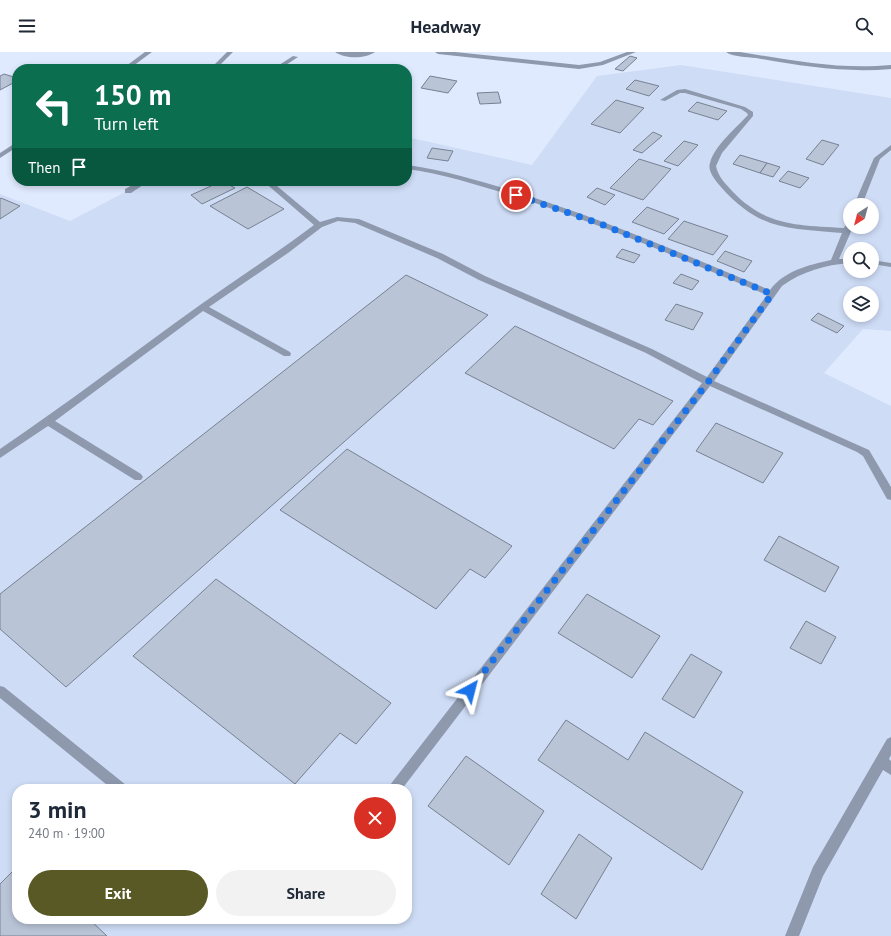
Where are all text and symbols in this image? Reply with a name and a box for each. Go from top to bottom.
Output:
icon: menu [16,15,38,37]
text: Headway [410,15,481,38]
icon: search [853,15,875,37]
text: 150 m [94,76,171,113]
icon: left [28,80,80,132]
text: Turn left [94,112,159,135]
icon: arrive [68,156,90,178]
text: Then [28,158,60,177]
pin [499,178,533,212]
icon: arrive [505,184,527,206]
north arrow [843,198,879,234]
map controls [843,198,879,322]
button: search [843,242,879,278]
button: layers [843,286,879,322]
position arrow [449,669,491,711]
text: 3 min [28,794,87,825]
button: close [354,797,396,839]
text: 240 m · 19:00 [28,825,105,842]
button: Exit [28,870,208,916]
button: Share [216,870,396,916]

